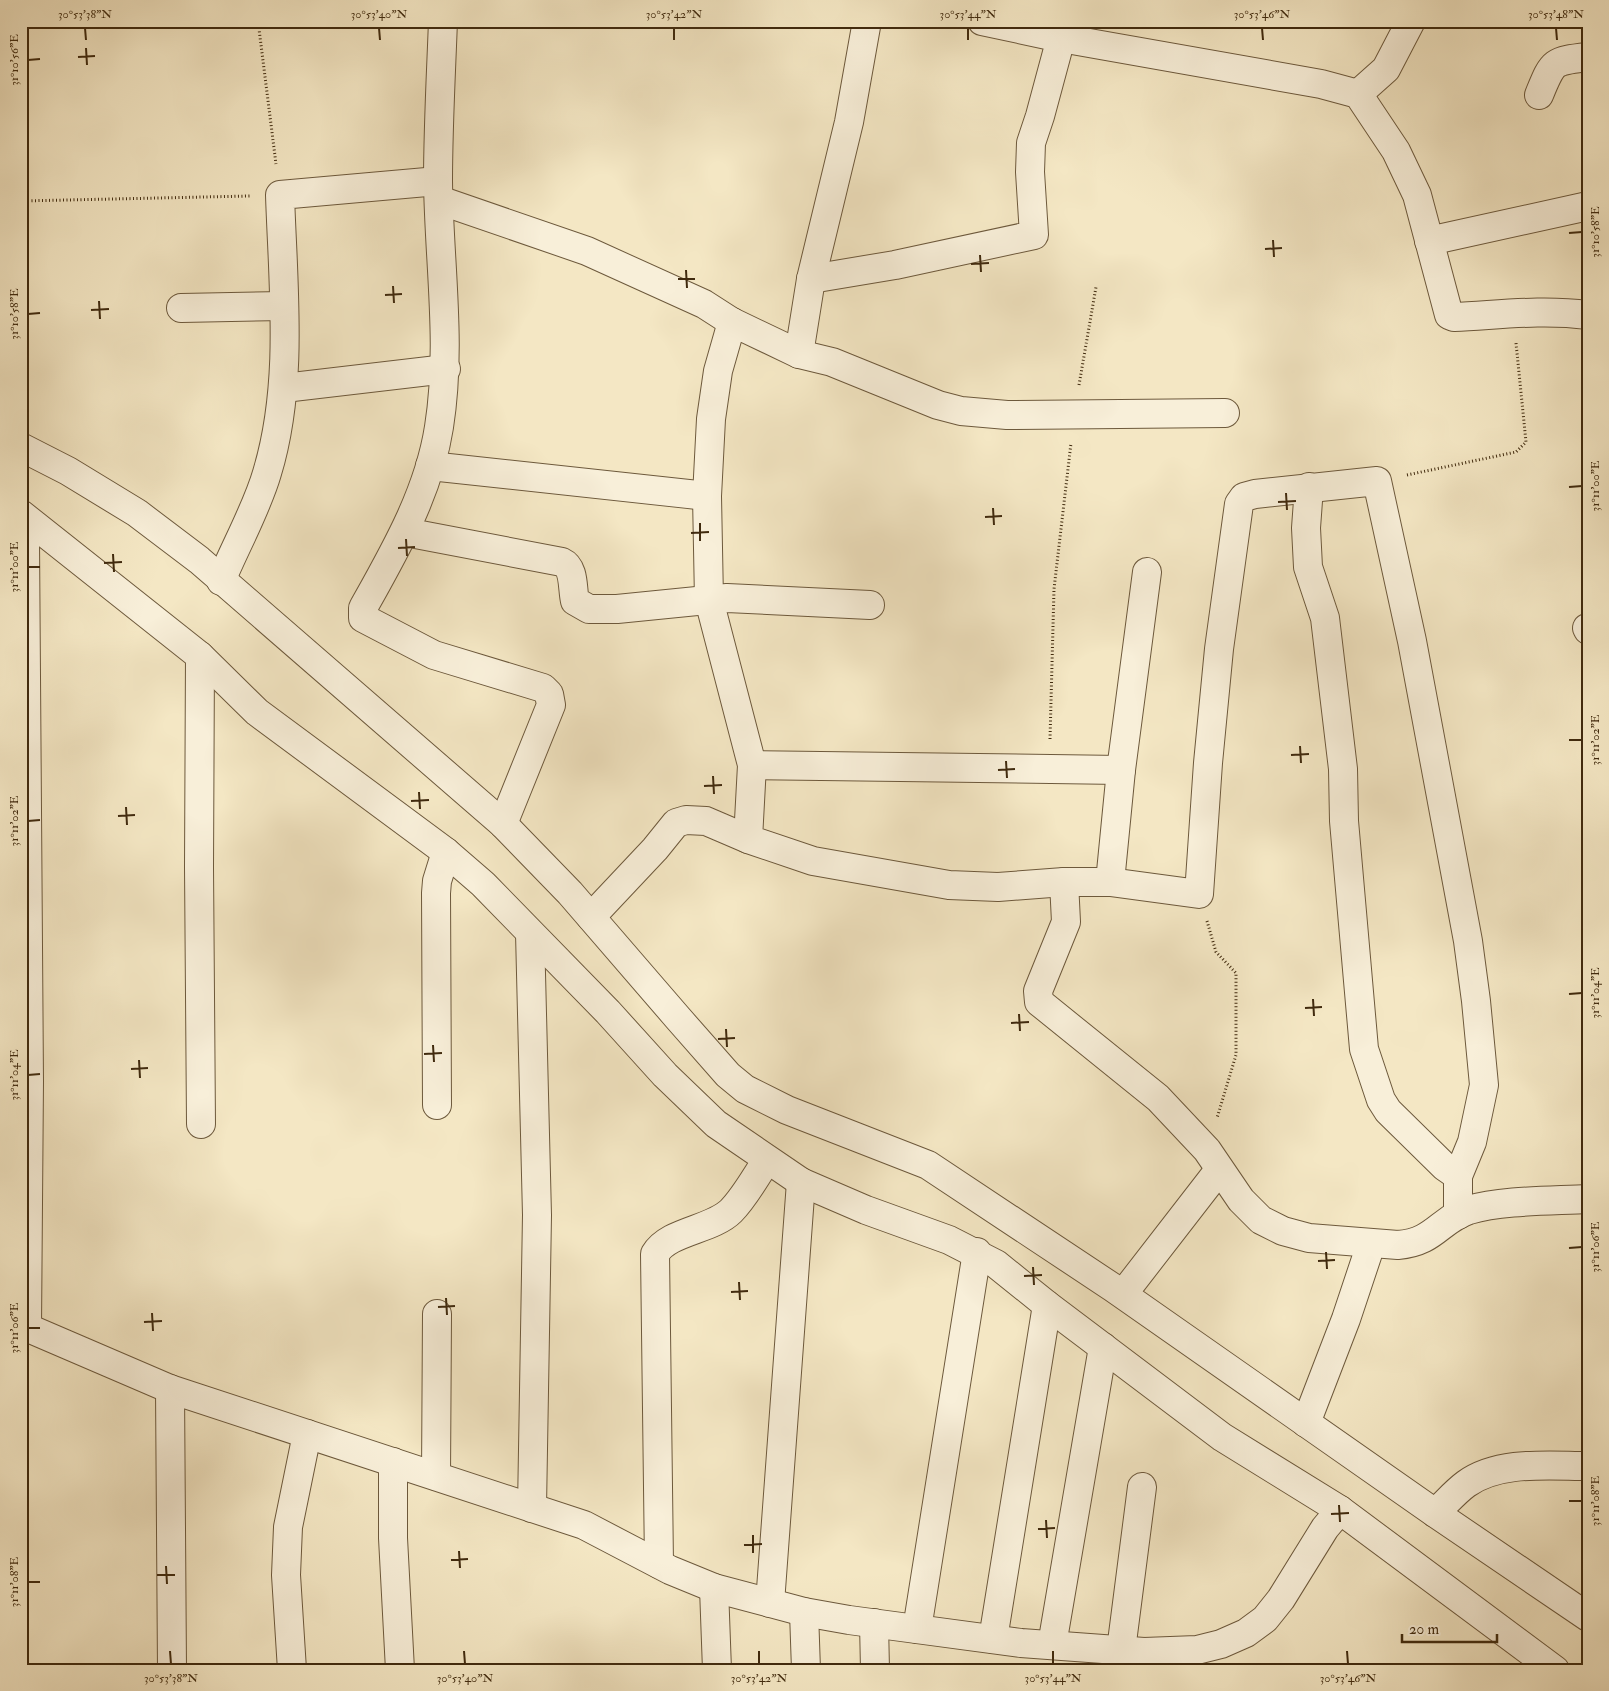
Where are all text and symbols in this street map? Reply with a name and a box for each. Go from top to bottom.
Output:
text: 30°53'38"N [58,7,112,22]
text: 30°53'40"N [351,7,408,22]
text: 30°53'42"N [646,7,702,22]
text: 30°53'44"N [940,7,997,22]
text: 30°53'46"N [1234,7,1290,22]
text: 30°53'48"N [1528,7,1584,22]
text: 31°10'56"E [7,34,22,86]
text: 31°10'58"E [1588,206,1603,258]
text: 31°10'58"E [7,288,22,340]
text: 31°11'00"E [1588,460,1603,511]
text: 31°11'00"E [7,541,22,592]
text: 31°11'02"E [1588,714,1603,765]
text: 31°11'02"E [7,795,22,846]
text: 31°11'04"E [1588,967,1603,1019]
text: 31°11'04"E [7,1049,22,1101]
text: 31°11'06"E [1588,1221,1603,1272]
text: 31°11'06"E [7,1302,22,1353]
text: 31°11'08"E [1588,1475,1603,1526]
text: 31°11'08"E [7,1556,22,1607]
scale bar [1402,1611,1496,1643]
text: 20 m [1409,1620,1439,1639]
text: 30°53'38"N [144,1671,198,1686]
text: 30°53'40"N [437,1671,494,1686]
text: 30°53'42"N [731,1671,787,1686]
text: 30°53'44"N [1025,1671,1082,1686]
text: 30°53'46"N [1320,1671,1376,1686]

